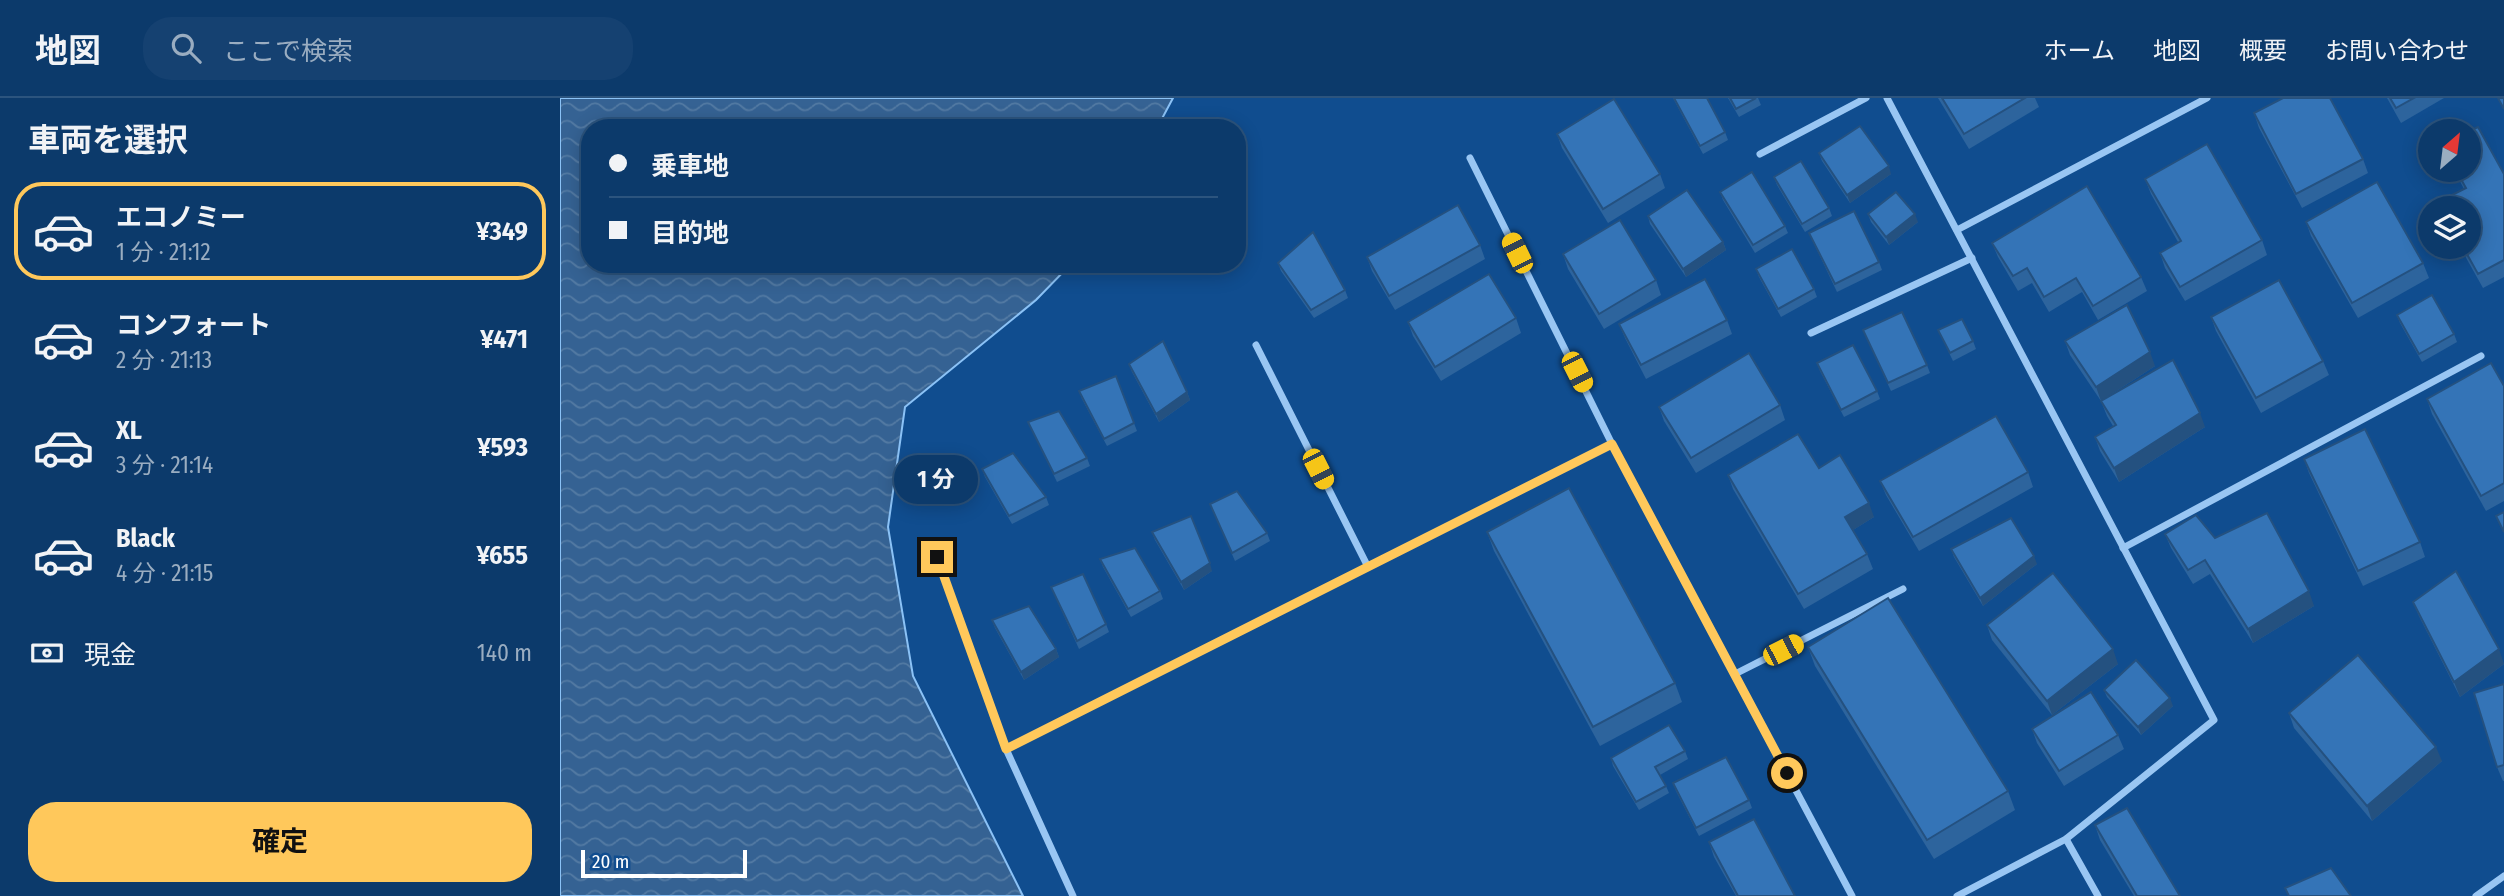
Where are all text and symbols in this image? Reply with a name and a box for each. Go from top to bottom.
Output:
search box [143,17,633,80]
icon: search [167,29,205,67]
text: 地図 [35,31,101,71]
text: ここで検索 [223,36,353,67]
text: ホーム [2044,37,2115,65]
text: 地図 [2153,37,2201,65]
text: 概要 [2239,37,2287,65]
text: お問い合わせ [2325,37,2469,65]
north arrow [2418,119,2482,182]
map controls [2418,119,2481,259]
text: 車両を選択 [28,121,188,159]
text: 乗車地 [651,151,729,182]
button: layers [2418,196,2481,259]
icon: car [32,200,95,263]
text: エコノミー [116,202,246,233]
text: ¥349 [476,216,528,247]
text: 目的地 [651,218,729,249]
car [1499,230,1536,276]
text: 1 分 · 21:12 [116,238,211,266]
icon: car [32,308,95,371]
text: コンフォート [116,310,271,341]
text: ¥471 [480,324,528,355]
text: 2 分 · 21:13 [116,346,212,374]
car [1559,349,1596,395]
text: XL [116,415,142,446]
icon: car [32,416,95,479]
text: ¥593 [477,432,528,463]
car [1300,446,1337,492]
text: 3 分 · 21:14 [116,451,213,479]
callout: 1 分 [895,456,979,504]
text: 1 分 [917,465,955,493]
text: Black [116,523,175,554]
icon: car [32,524,95,587]
text: ¥655 [476,540,528,571]
route end [921,541,953,573]
text: 4 分 · 21:15 [116,559,213,587]
car [1760,631,1807,669]
icon: cash [28,634,66,672]
text: 140 m [477,639,532,667]
text: 現金 [84,640,136,671]
route start [1771,757,1803,789]
button: 確定 [28,802,532,882]
scale bar [581,847,747,879]
text: 20 m [592,850,629,873]

